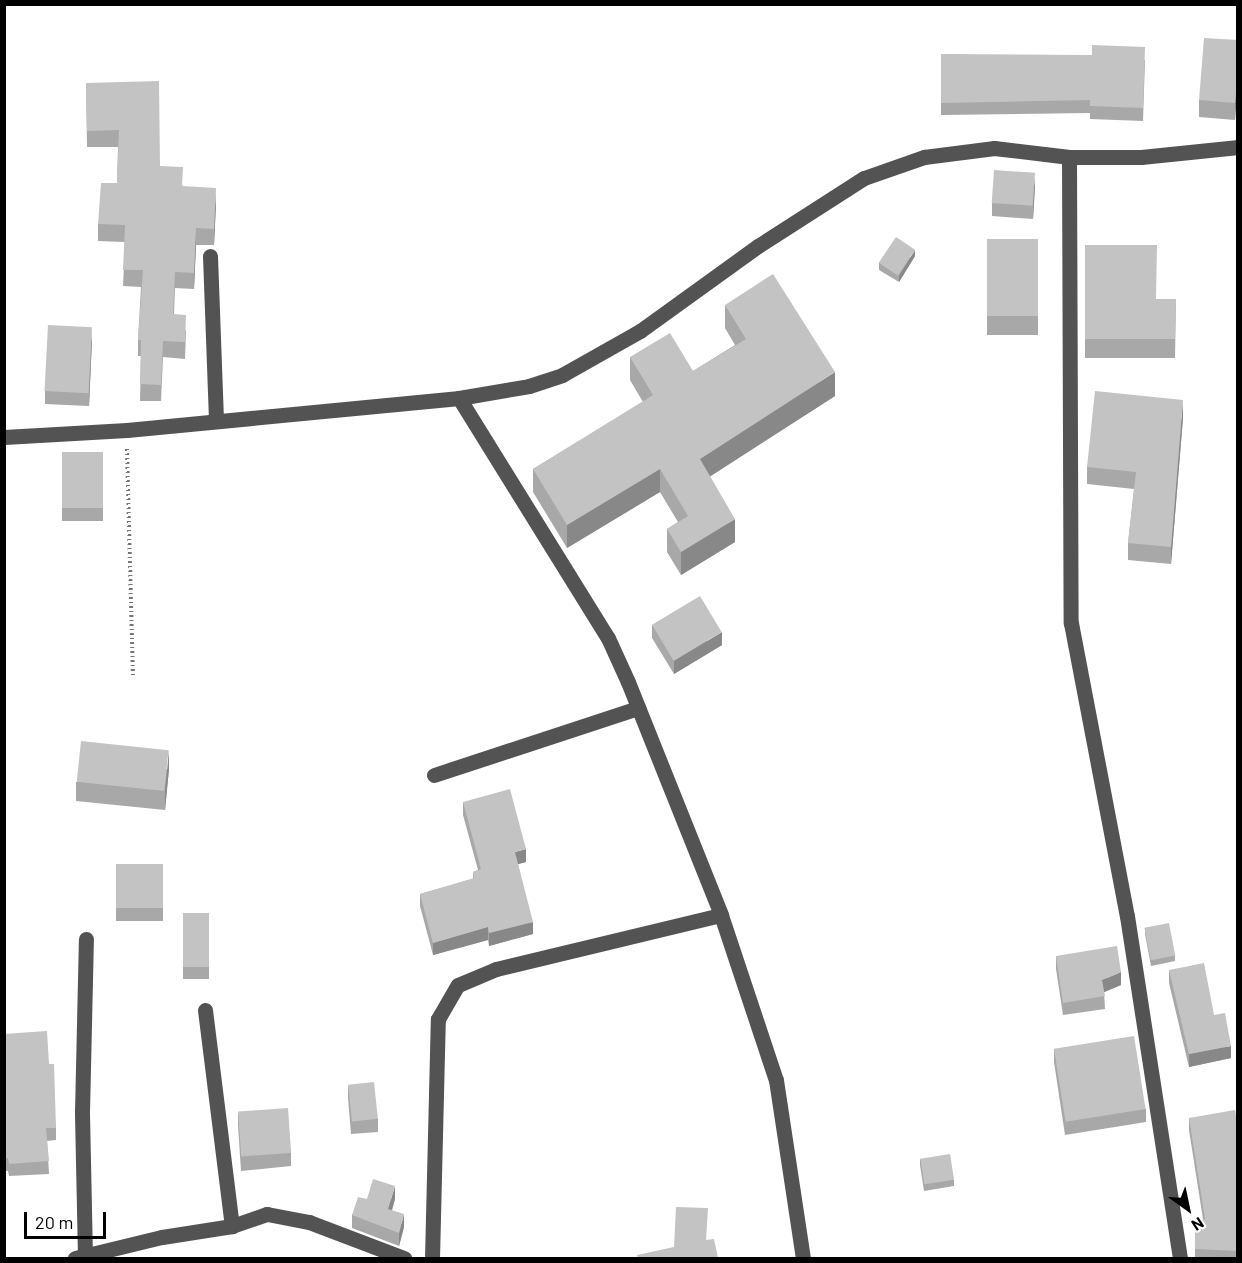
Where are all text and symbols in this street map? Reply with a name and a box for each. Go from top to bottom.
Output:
north arrow [1158,1179,1218,1239]
scale bar [27,1200,110,1238]
text: 20 m [35,1211,73,1233]
text: N [1188,1214,1208,1235]

